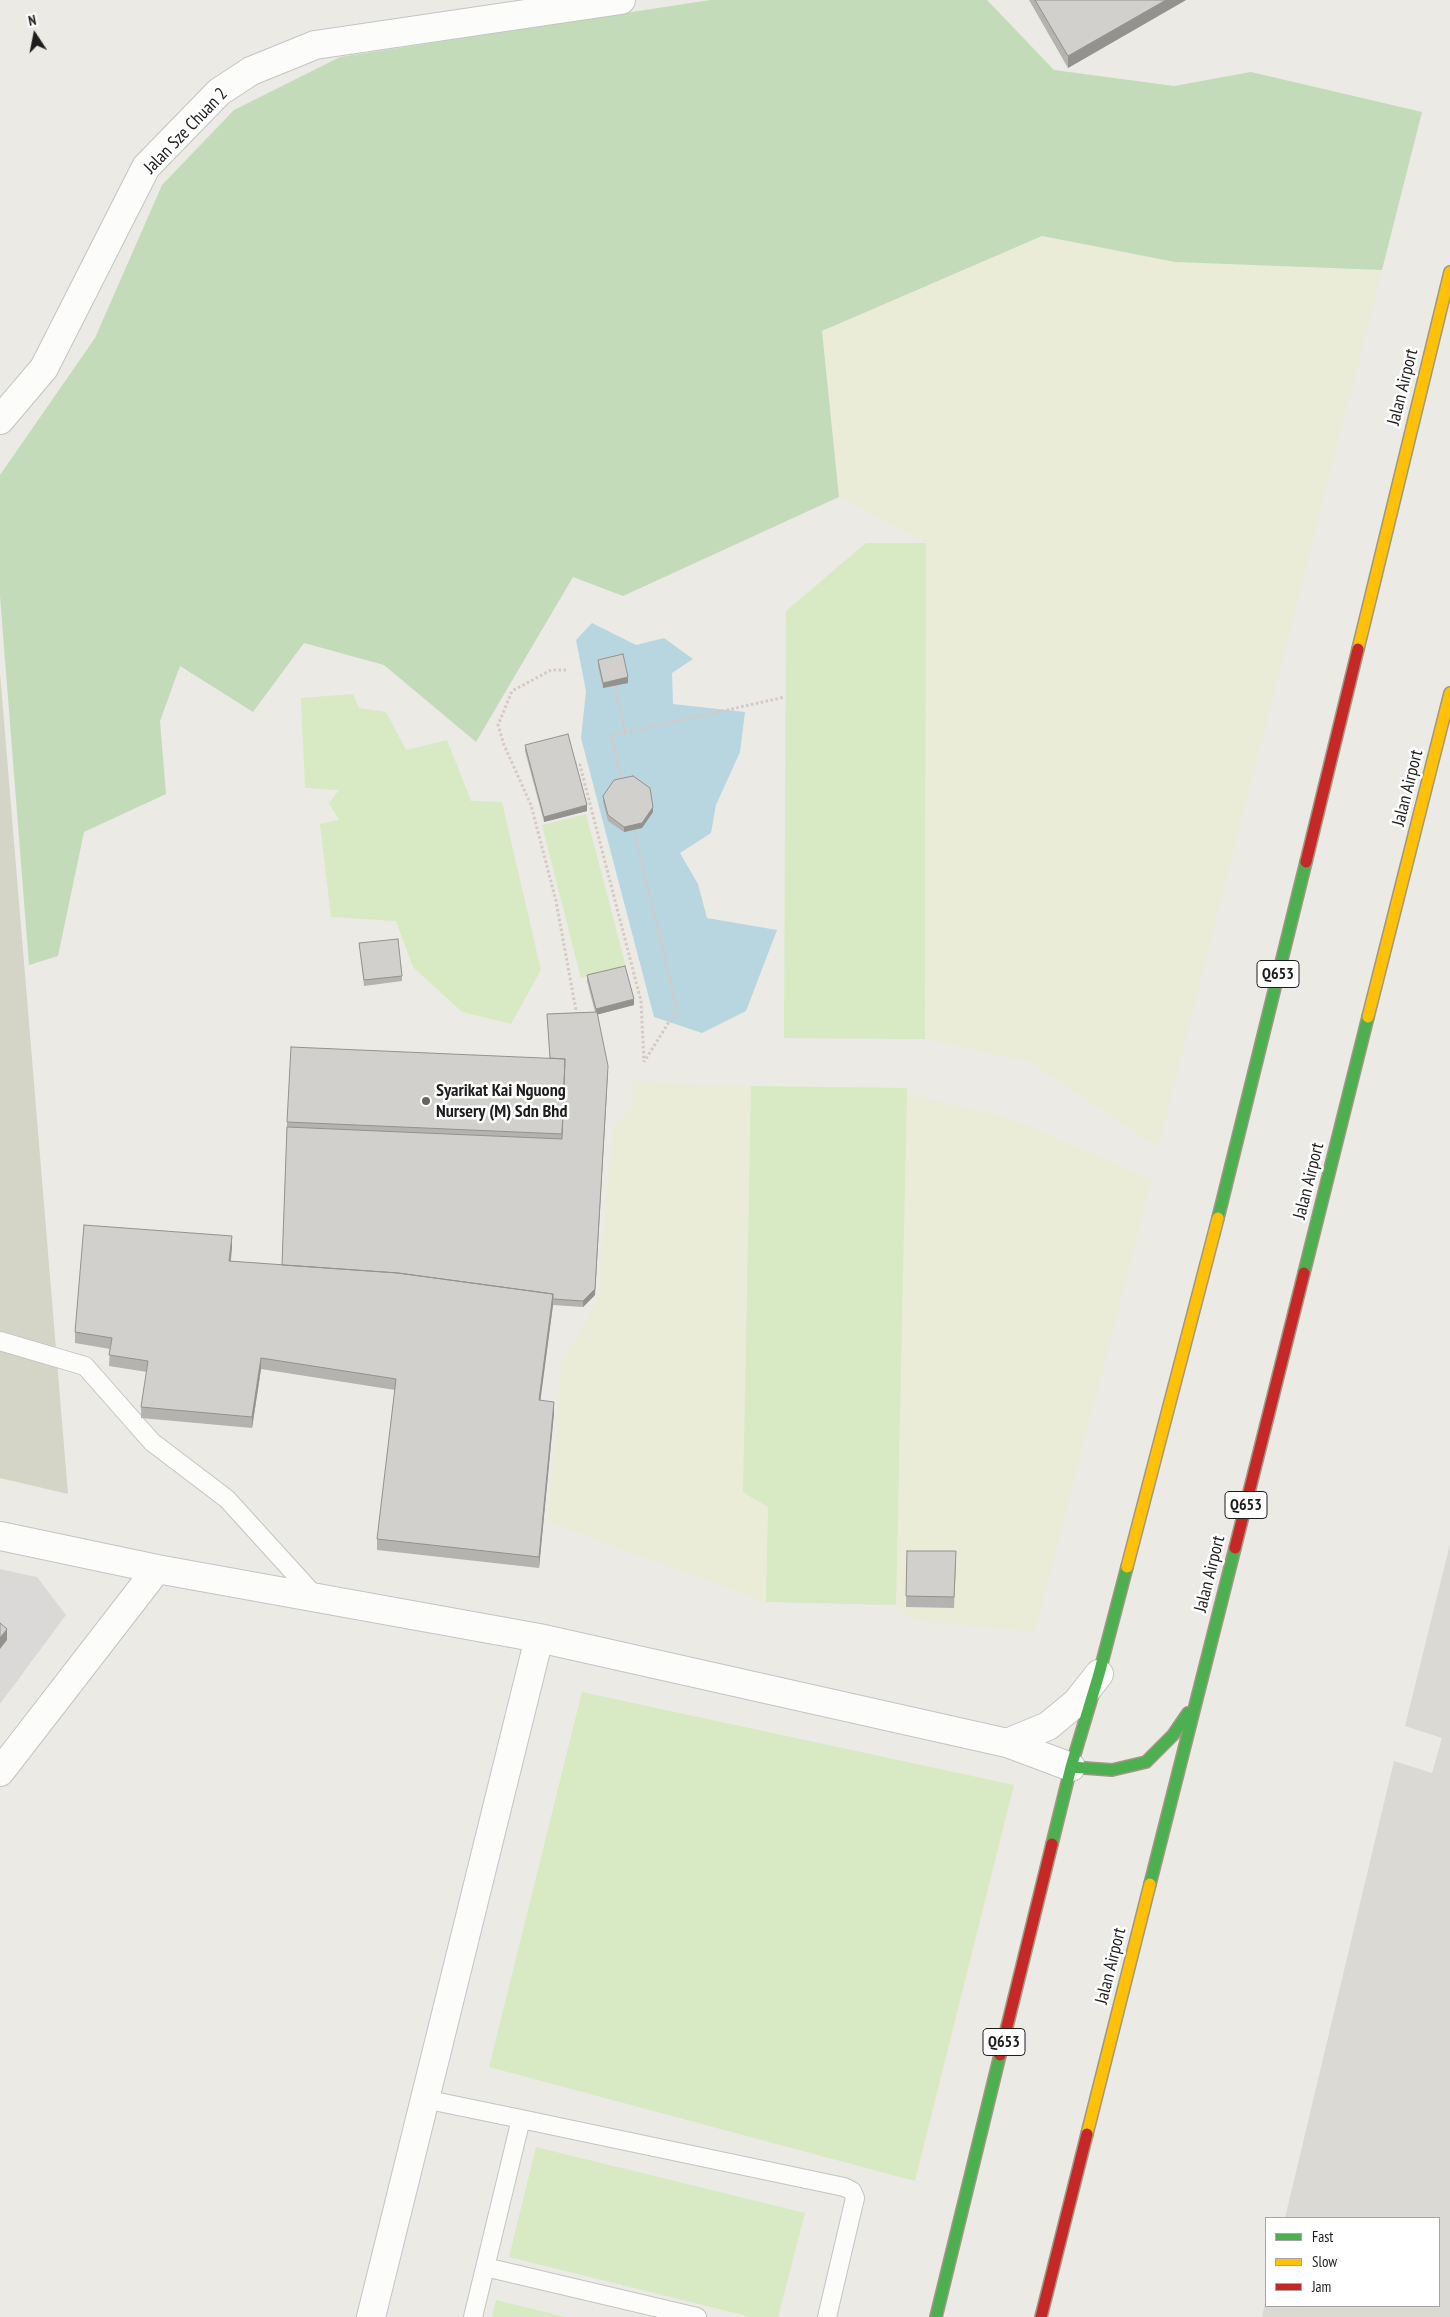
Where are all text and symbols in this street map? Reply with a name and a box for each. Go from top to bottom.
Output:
north arrow [10,10,60,60]
text: N [27,11,38,30]
street label: Jalan Sze Chuan 2 [140,84,232,178]
street label: Jalan Airport [1383,347,1423,427]
street label: Jalan Airport [1388,748,1428,828]
road number: Q653 [1257,961,1299,988]
place label: Syarikat Kai Nguong Nursery (M) Sdn Bhd [436,1080,567,1122]
marker: Syarikat Kai Nguong Nursery (M) Sdn Bhd [420,1095,432,1107]
street label: Jalan Airport [1289,1141,1329,1221]
road number: Q653 [1225,1492,1267,1518]
street label: Jalan Airport [1190,1534,1230,1614]
street label: Jalan Airport [1091,1926,1131,2006]
road number: Q653 [983,2028,1025,2056]
legend [1265,2217,1440,2307]
text: Fast [1312,2227,1333,2246]
text: Slow [1312,2252,1337,2271]
text: Jam [1312,2277,1331,2296]

